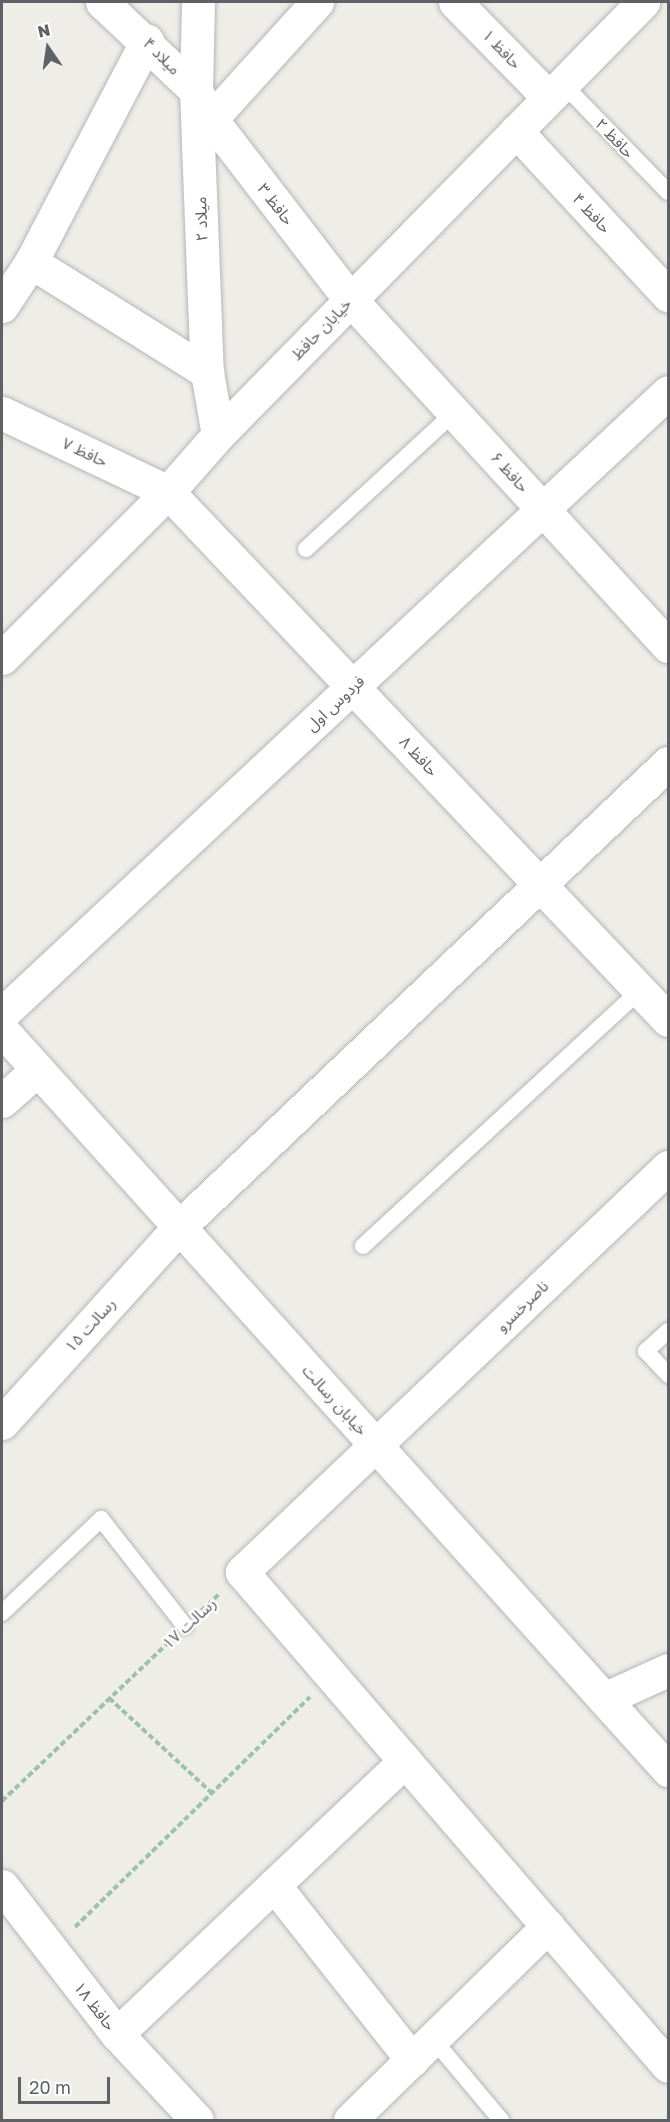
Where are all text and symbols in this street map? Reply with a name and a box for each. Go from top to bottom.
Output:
north arrow [18,18,78,78]
text: N [36,19,52,42]
street label: حافظ ۱ [479,25,525,73]
street label: میلاد ۴ [139,33,185,79]
street label: حافظ ۲ [592,114,638,162]
street label: حافظ ۳ [254,179,298,229]
street label: حافظ ۴ [569,189,615,237]
street label: میلاد ۲ [191,196,211,242]
street label: خیابان حافظ [287,294,355,364]
street label: حافظ ۷ [59,433,111,471]
street label: حافظ ۶ [487,448,533,496]
street label: فردوس اول [302,671,368,735]
street label: حافظ ۸ [396,732,442,780]
street label: ناصرخسرو [492,1276,552,1336]
street label: رسالت ۱۵ [61,1294,119,1356]
street label: خیابان رسالت [298,1361,372,1439]
street label: رسالت ۱۷ [158,1593,220,1653]
street label: حافظ ۱۸ [70,1978,120,2034]
scale bar [21,2065,112,2103]
text: 20 m [29,2076,71,2098]

